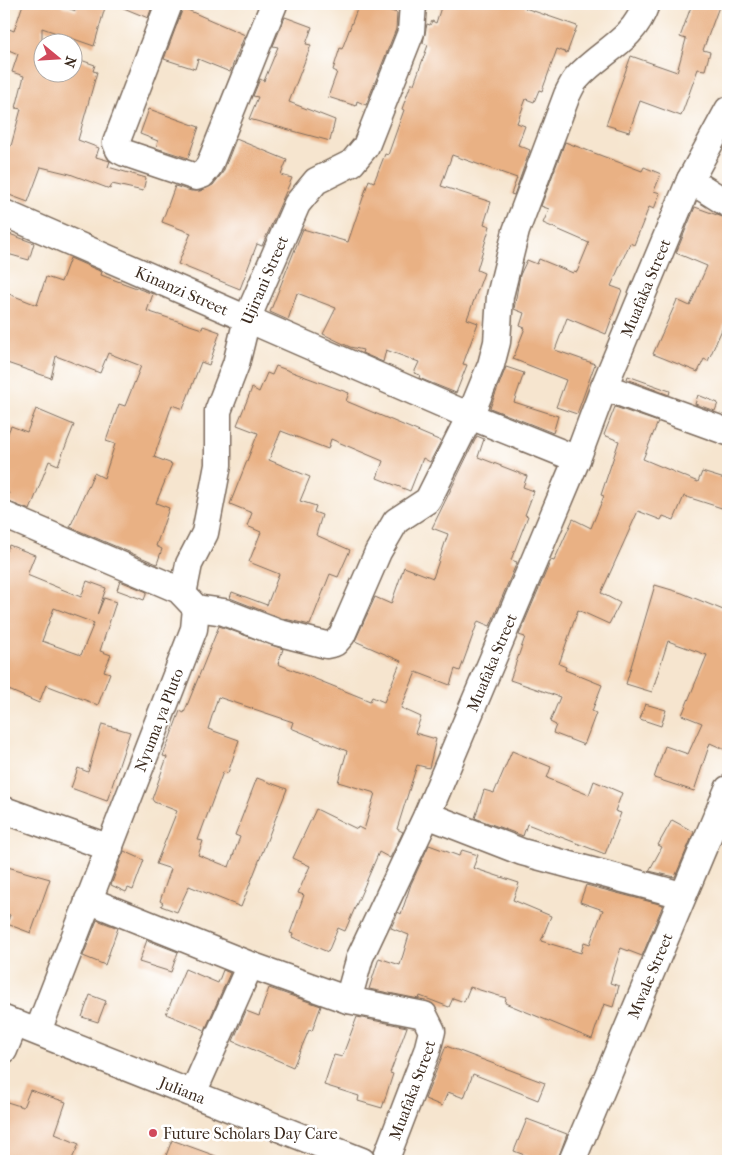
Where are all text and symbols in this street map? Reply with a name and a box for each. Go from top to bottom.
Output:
north arrow [32,32,82,82]
text: N [60,54,80,70]
street label: Ujirani Street [236,232,292,327]
street label: Muafaka Street [616,235,674,340]
street label: Kinanzi Street [132,262,232,319]
street label: Muafaka Street [462,610,521,714]
street label: Nyuma ya Pluto [131,666,187,774]
street label: Mwale Street [623,930,676,1021]
street label: Muafaka Street [385,1038,439,1142]
street label: Juliana [155,1071,209,1108]
place label: Future Scholars Day Care [163,1124,338,1143]
marker: Future Scholars Day Care [147,1127,159,1139]

